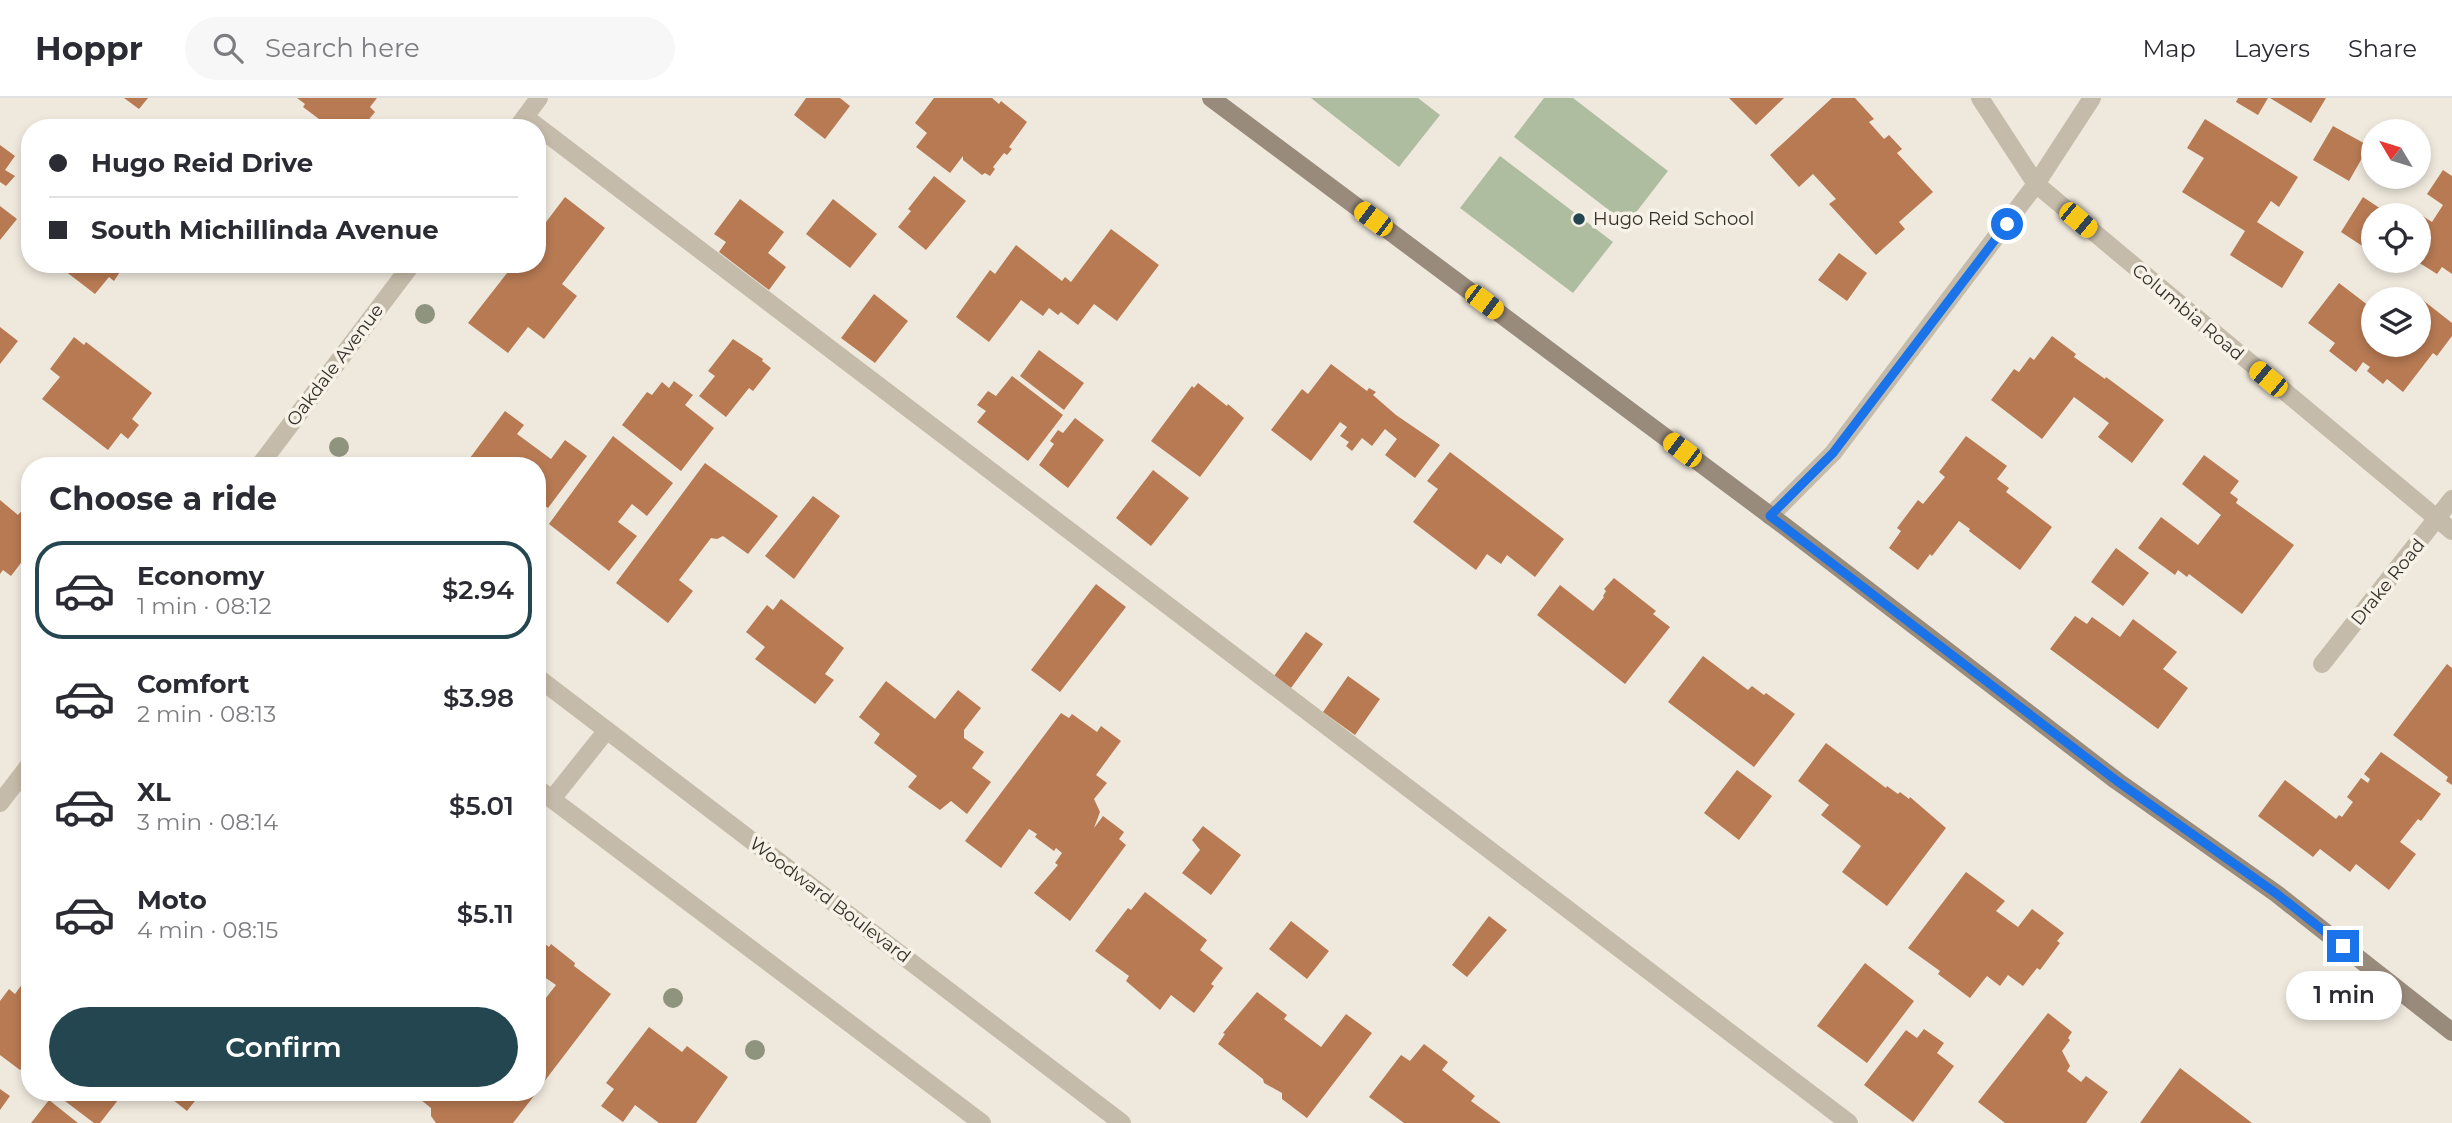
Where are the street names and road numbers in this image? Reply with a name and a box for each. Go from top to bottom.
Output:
street label: Columbia Road [2128,259,2248,365]
street label: Oakdale Avenue [282,299,388,430]
street label: Drake Road [2346,534,2430,630]
street label: Woodward Boulevard [745,832,915,968]

